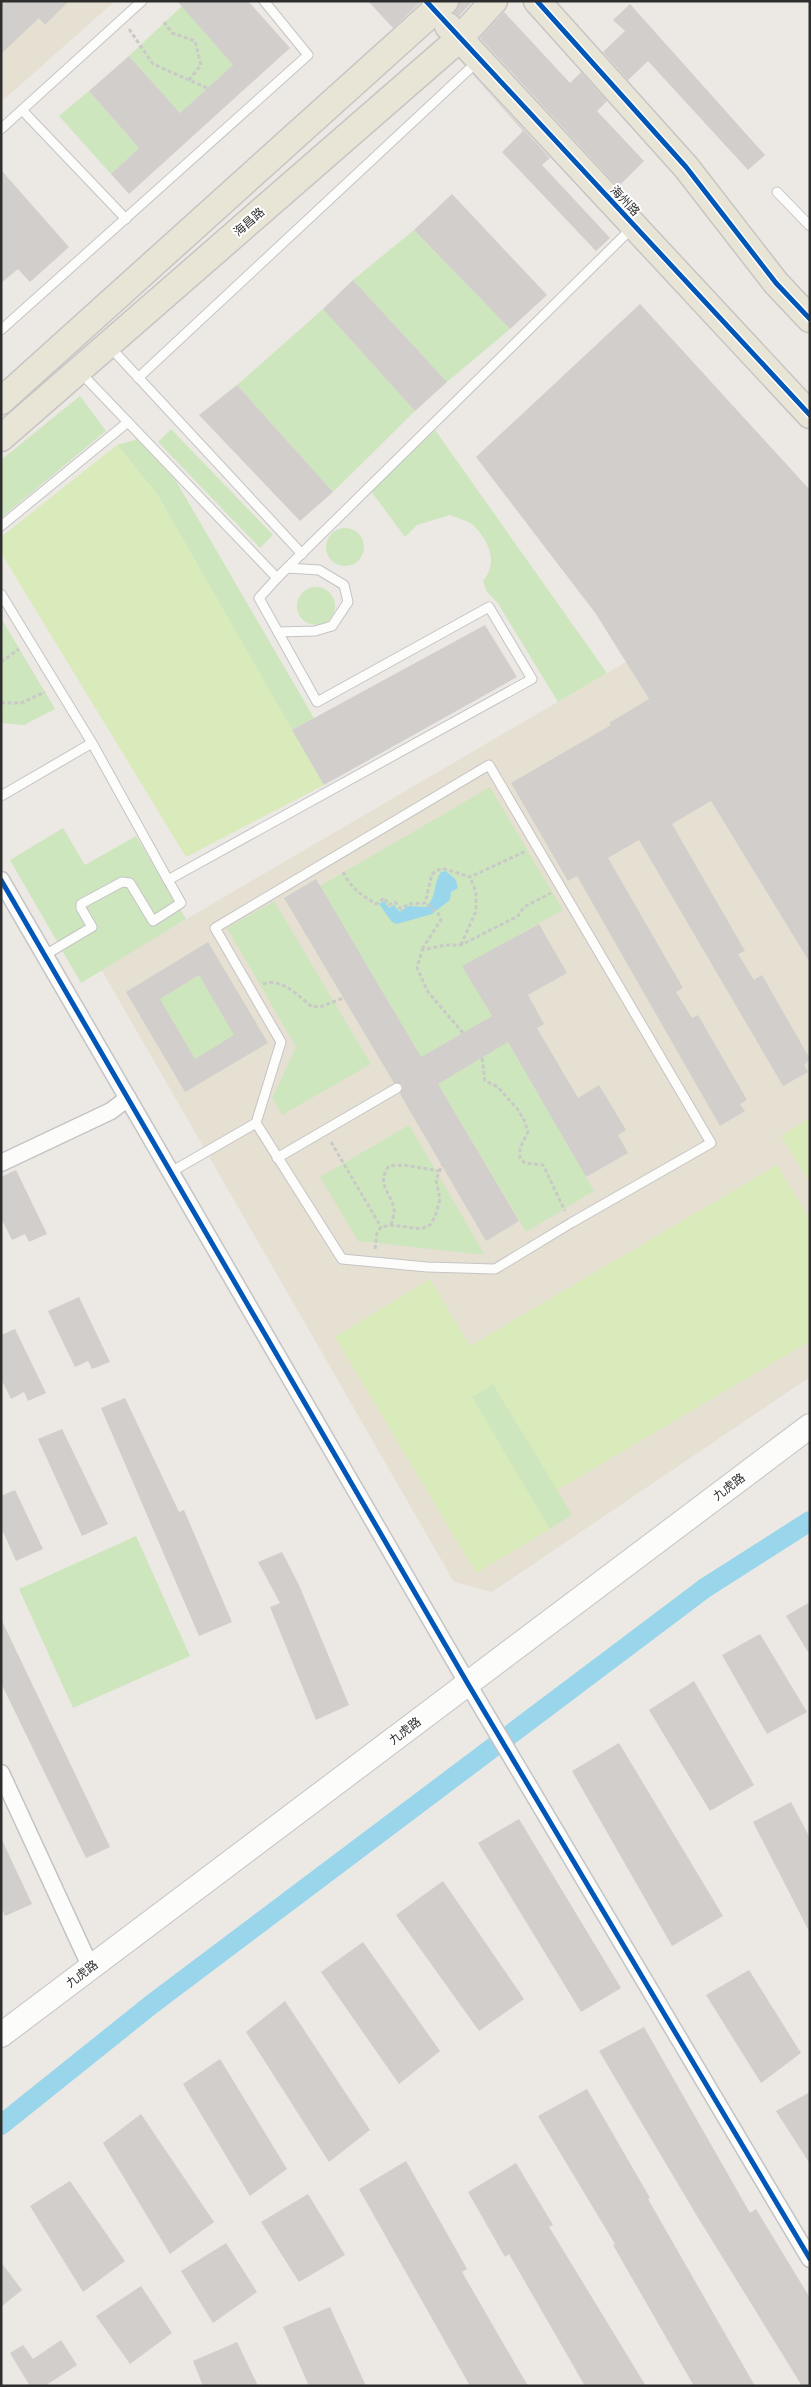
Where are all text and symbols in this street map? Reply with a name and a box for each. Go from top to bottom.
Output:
street label: 海州路 [607,182,644,220]
street label: 海昌路 [230,203,268,240]
street label: 九虎路 [709,1469,748,1504]
street label: 九虎路 [385,1713,424,1748]
street label: 九虎路 [62,1956,101,1991]

